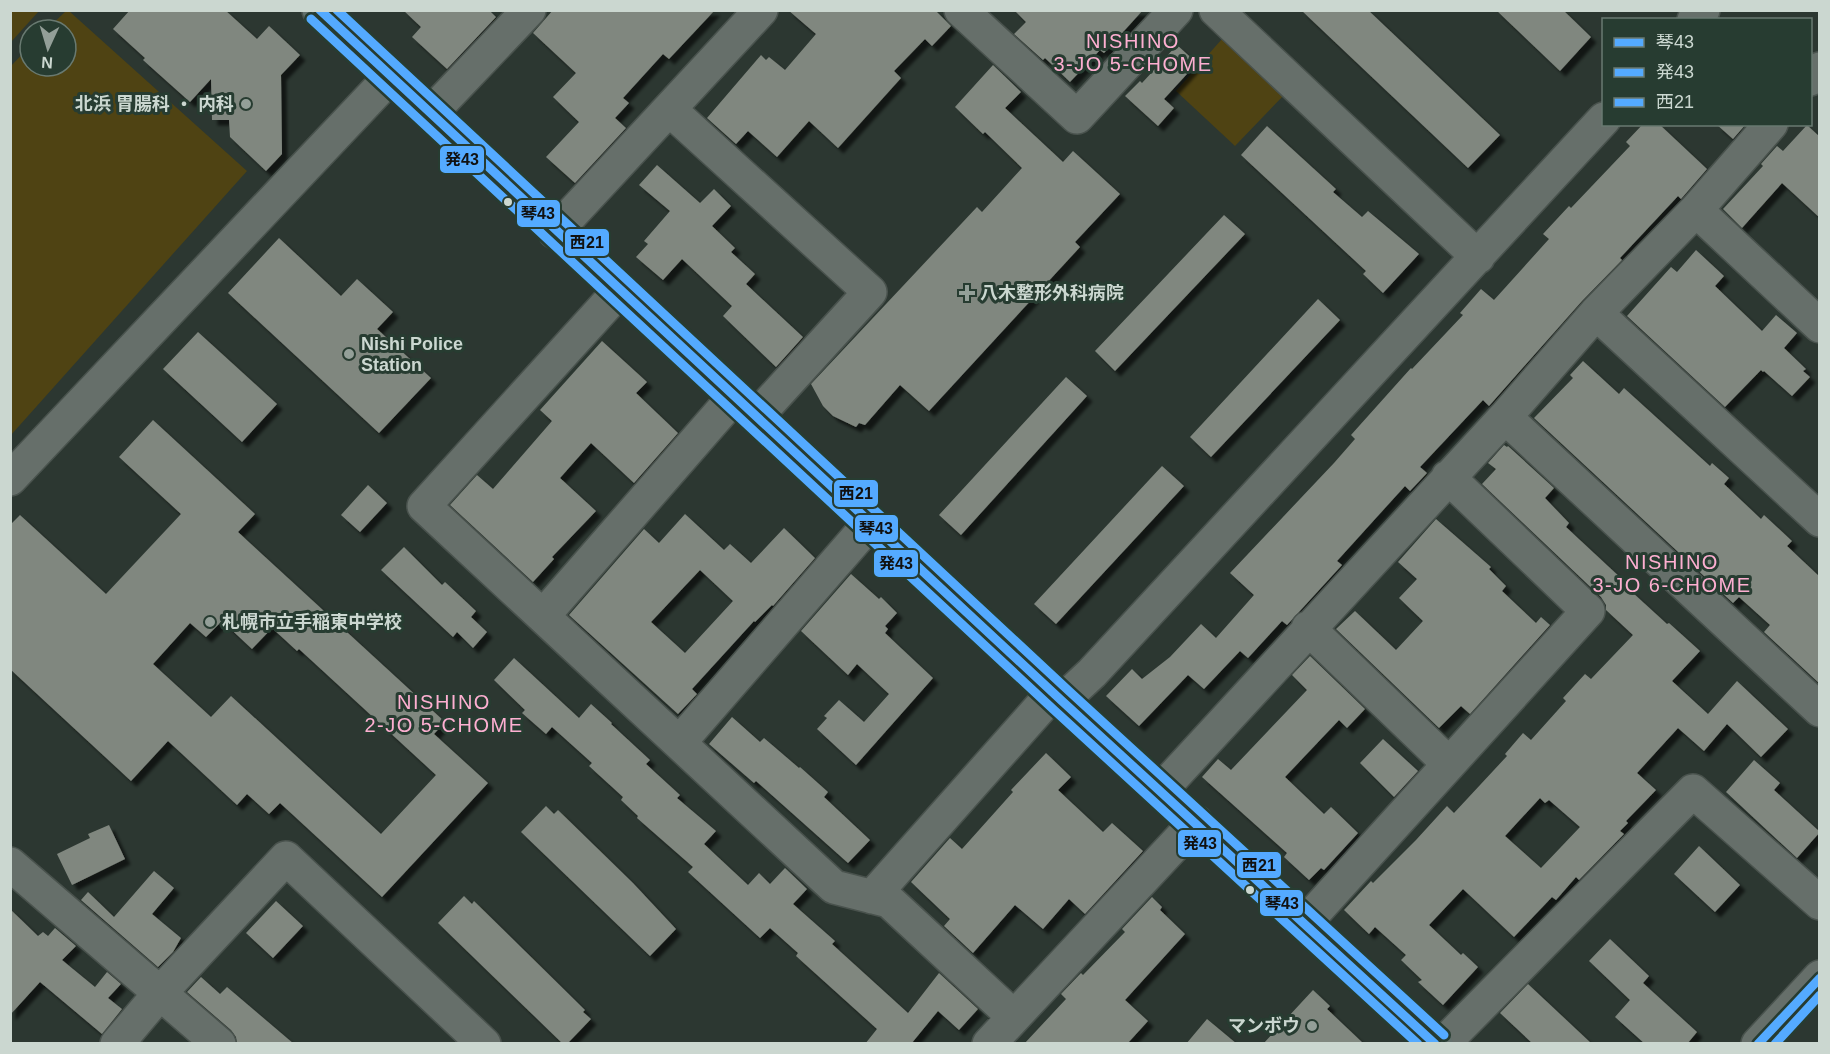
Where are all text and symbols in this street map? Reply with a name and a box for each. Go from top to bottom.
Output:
north arrow [18,18,78,78]
legend [1602,18,1812,126]
district label: NISHINO 3-JO 5-CHOME [1053,30,1213,75]
text: 琴43 [1656,32,1694,52]
text: N [41,54,53,71]
text: 発43 [1656,62,1694,82]
text: 西21 [1656,92,1694,112]
place label: 北浜 胃腸科 ・ 内科 [75,94,234,114]
marker: 北浜 胃腸科 ・ 内科 [239,97,253,111]
line badge: 発43 [439,145,485,174]
text: 発43 [445,151,479,168]
unlabelled marker [502,196,514,208]
line badge: 琴43 [516,199,561,228]
text: 琴43 [521,205,555,222]
line badge: 西21 [564,228,610,257]
text: 西21 [570,234,604,251]
place label: 八木整形外科病院 [980,283,1124,303]
marker: 八木整形外科病院 [958,284,976,302]
place label: Nishi Police Station [361,334,463,375]
marker: Nishi Police Station [342,347,356,361]
line badge: 西21 [833,479,879,508]
text: 西21 [839,485,873,502]
line badge: 琴43 [854,514,899,543]
text: 琴43 [859,520,893,537]
line badge: 発43 [873,549,919,578]
district label: NISHINO 3-JO 6-CHOME [1592,551,1752,596]
text: 発43 [879,555,913,572]
place label: 札幌市立手稲東中学校 [222,612,402,632]
marker: 札幌市立手稲東中学校 [203,615,217,629]
district label: NISHINO 2-JO 5-CHOME [364,691,524,736]
line badge: 発43 [1177,829,1222,858]
text: 発43 [1183,835,1217,852]
line badge: 西21 [1236,851,1282,879]
text: 西21 [1242,857,1276,874]
unlabelled marker [1244,884,1256,896]
line badge: 琴43 [1259,889,1304,917]
text: 琴43 [1265,895,1299,912]
place label: マンボウ [1228,1016,1300,1036]
marker: マンボウ [1305,1019,1319,1033]

